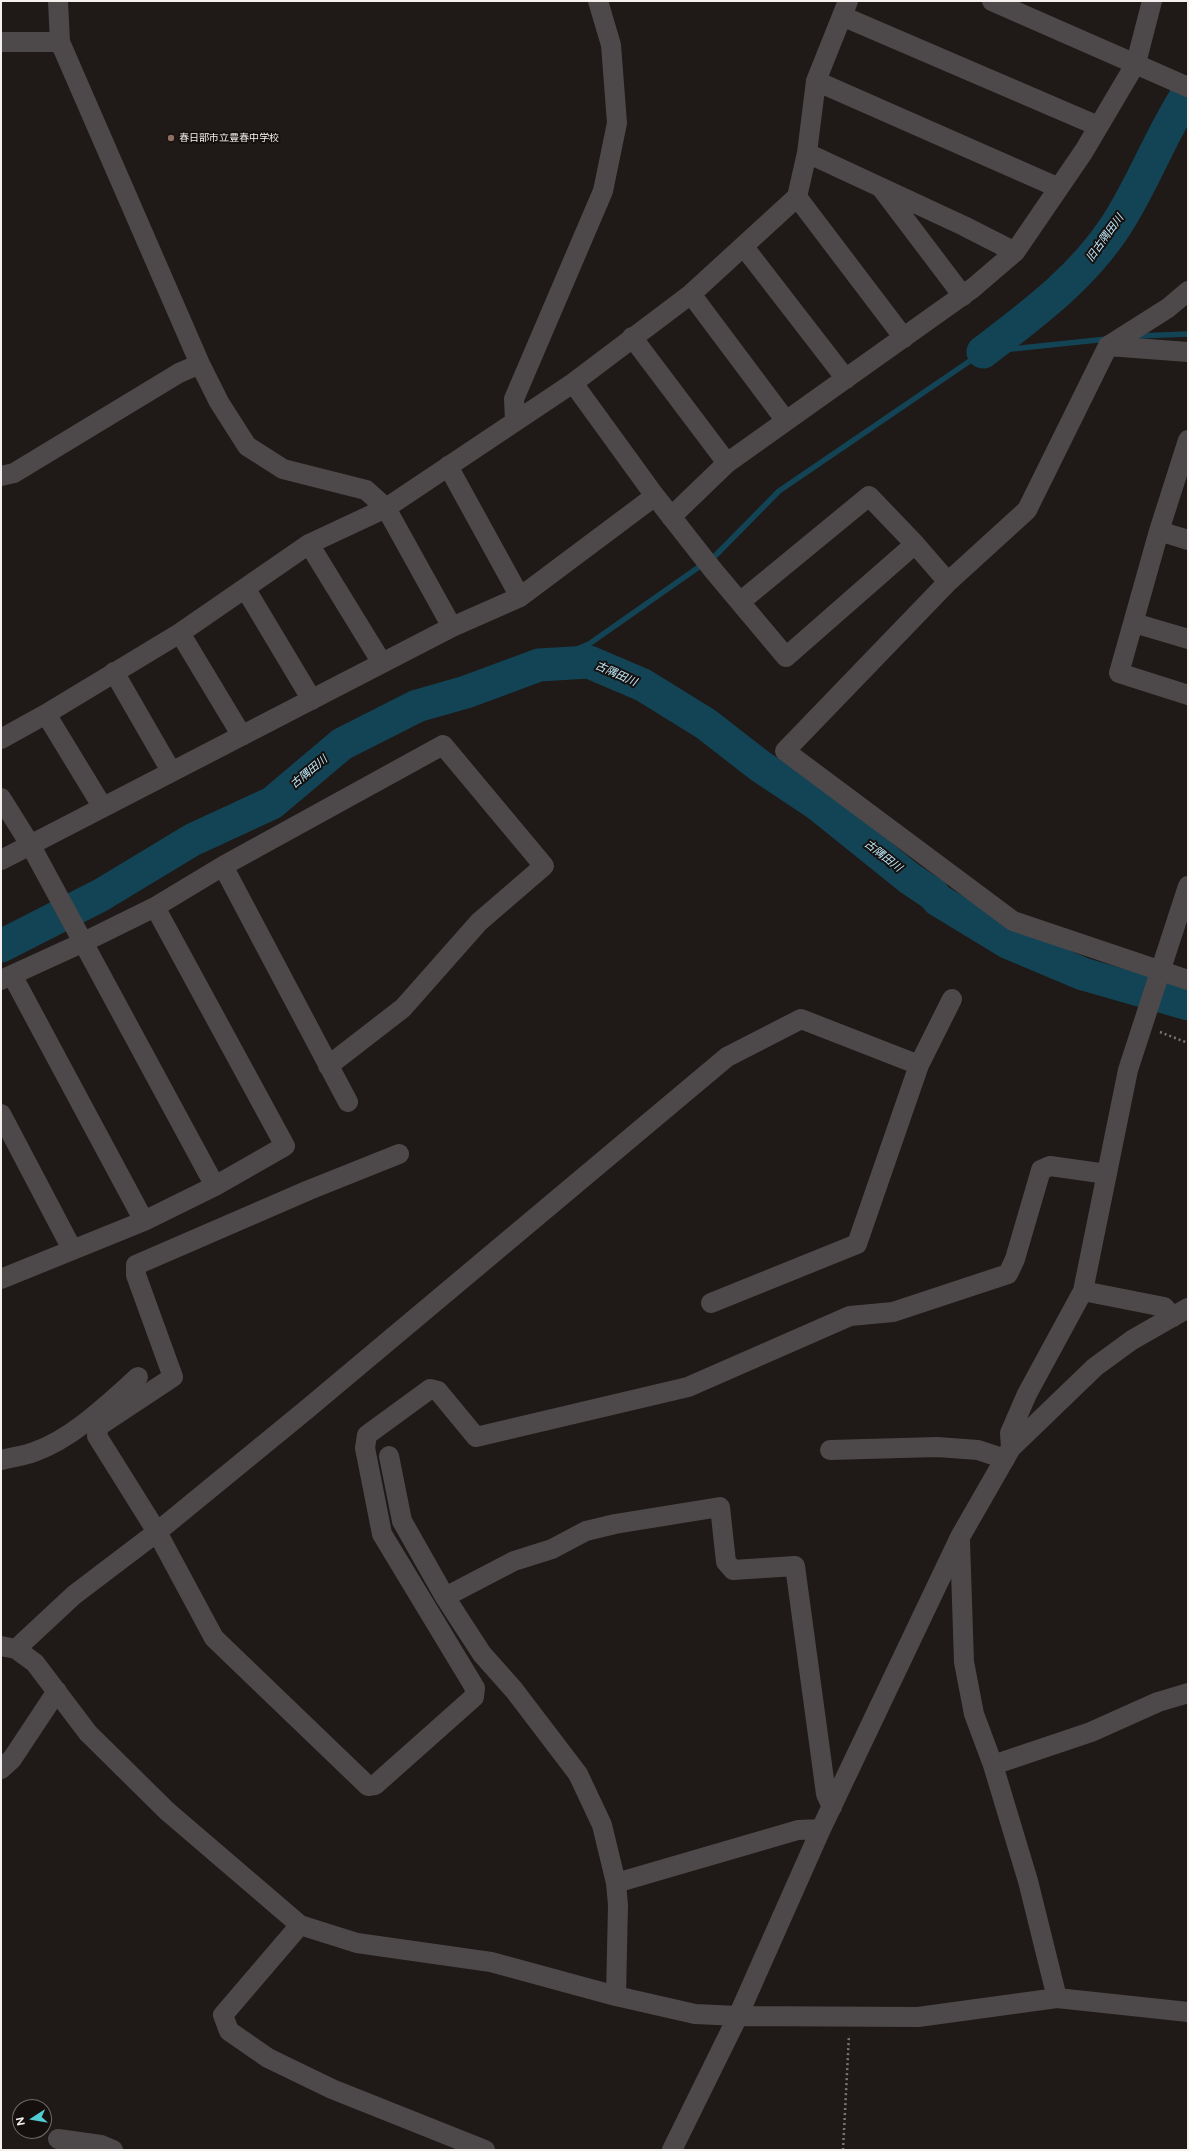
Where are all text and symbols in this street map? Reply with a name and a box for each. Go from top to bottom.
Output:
place label: 春日部市立豊春中学校 [179,132,279,144]
marker: 春日部市立豊春中学校 [166,133,176,143]
water label: 旧古隅田川 [1083,212,1127,264]
water label: 古隅田川 [593,659,639,689]
water label: 古隅田川 [288,753,330,791]
water label: 古隅田川 [862,837,904,875]
north arrow [12,2099,52,2139]
text: N [14,2116,28,2127]

